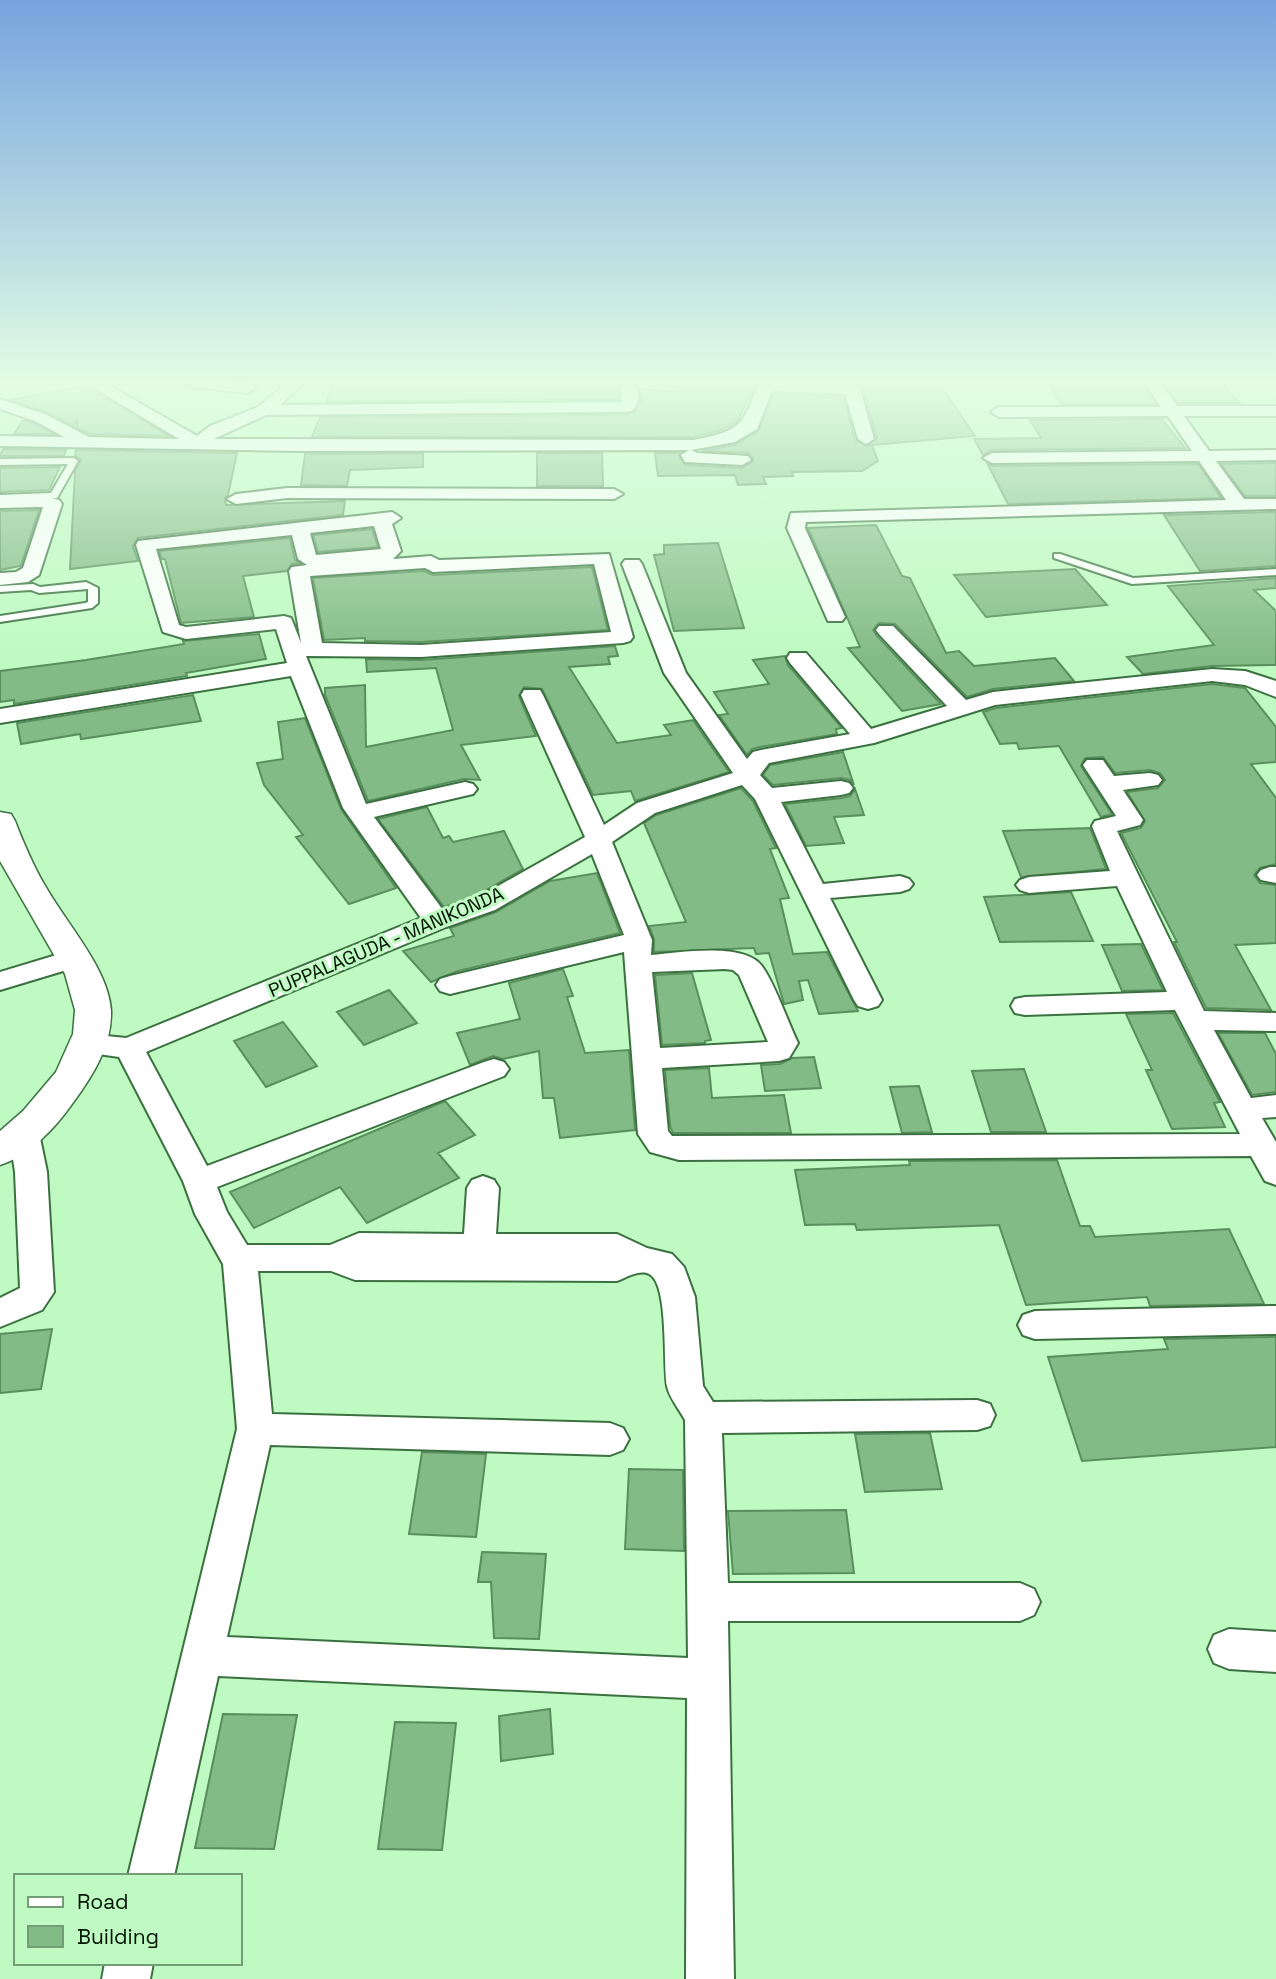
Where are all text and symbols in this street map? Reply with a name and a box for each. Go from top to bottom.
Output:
street label: PUPPALAGUDA - MANIKONDA [265,881,507,1003]
legend [14,1874,242,1965]
text: Road [77,1888,129,1915]
text: Building [77,1923,159,1950]

